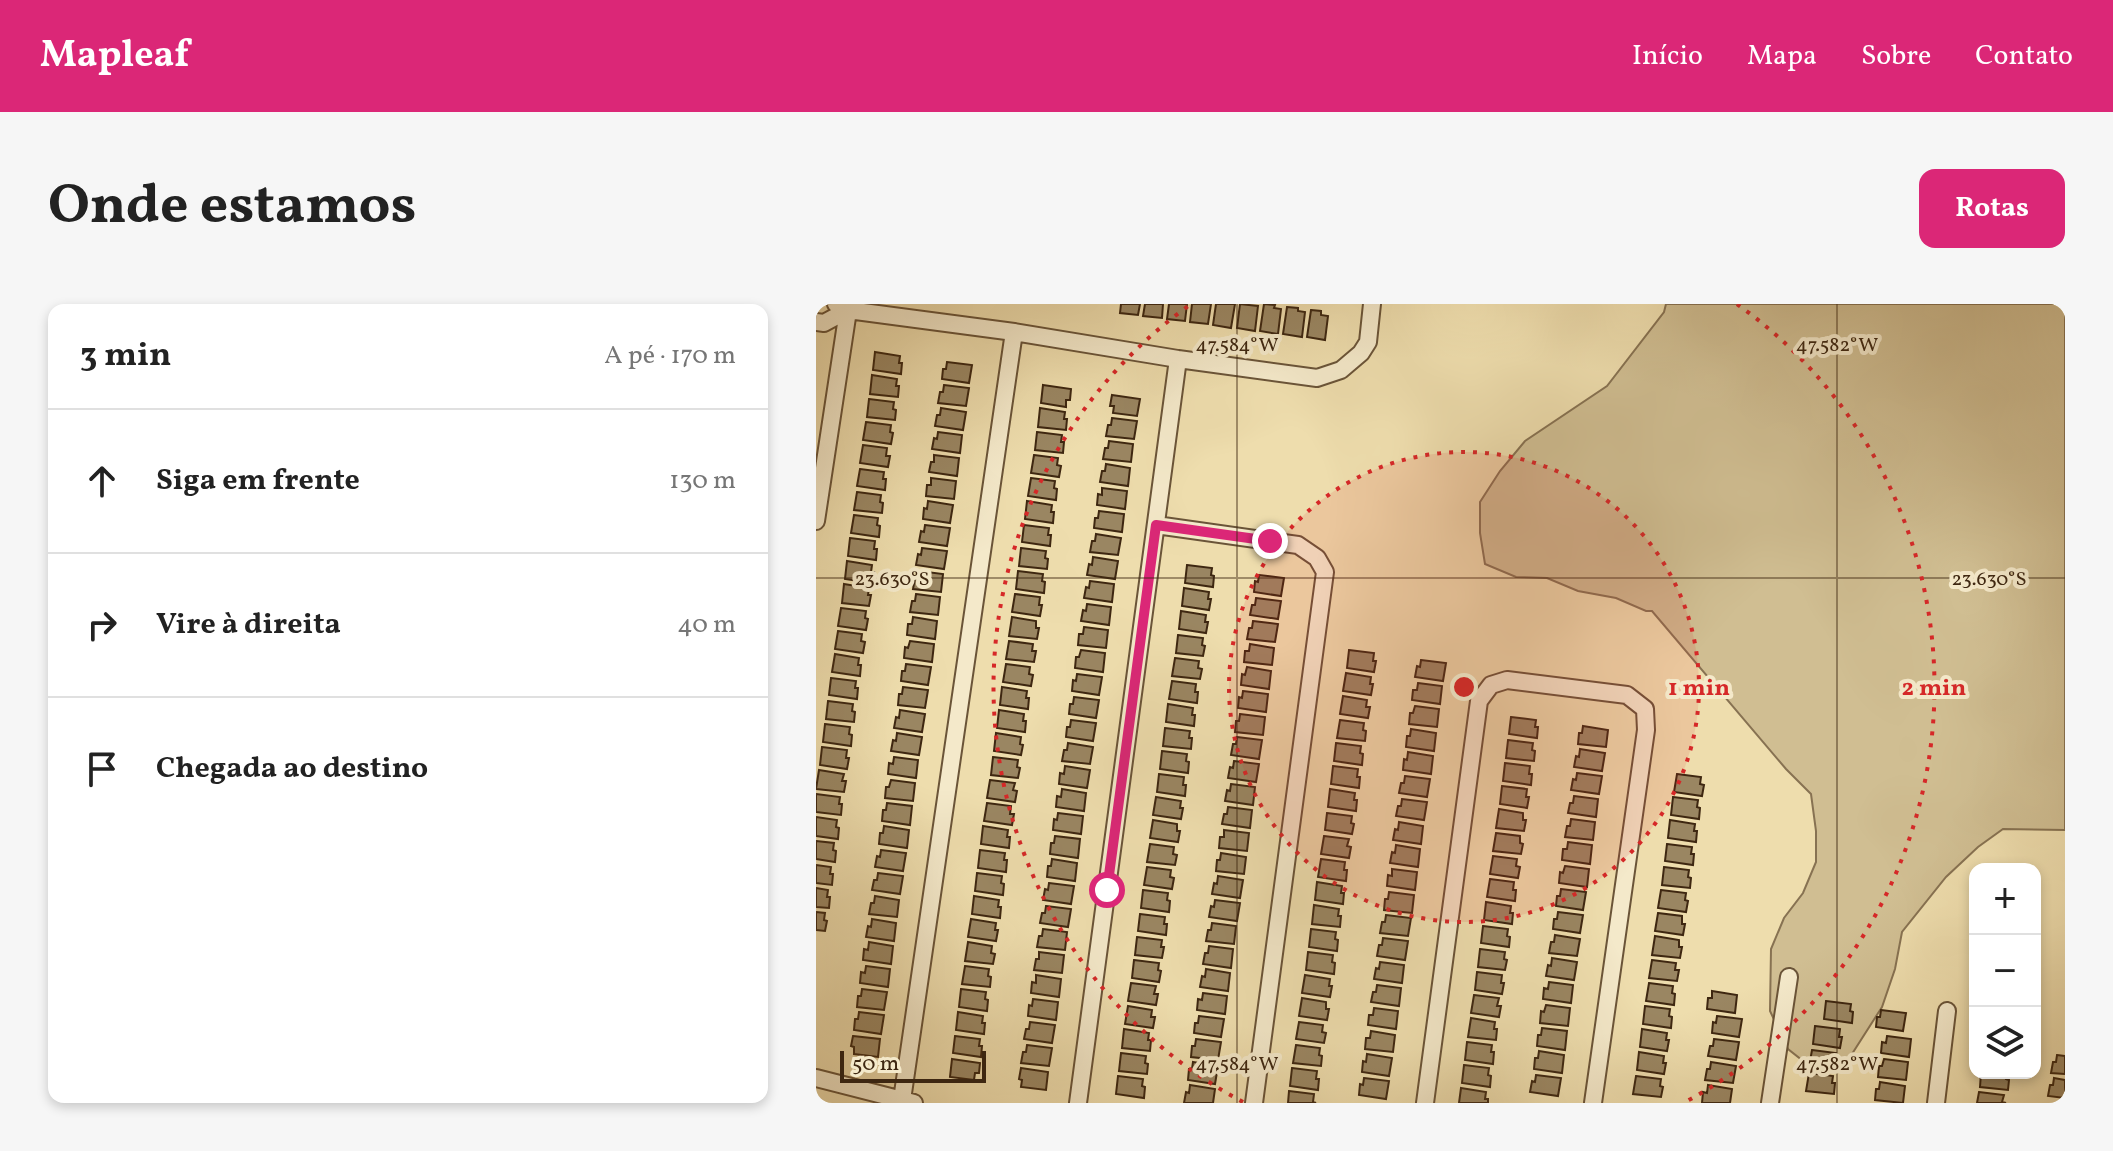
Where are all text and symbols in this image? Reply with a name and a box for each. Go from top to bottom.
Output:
text: Mapleaf [40,30,189,83]
text: Início [1632,37,1703,76]
text: Mapa [1747,37,1817,76]
text: Sobre [1861,37,1931,76]
text: Contato [1975,37,2073,76]
text: Onde estamos [48,169,417,247]
button: Rotas [1919,169,2065,248]
text: 47.584°W [1195,332,1279,360]
text: 47.582°W [1796,332,1878,360]
text: 3 min [80,333,171,380]
text: A pé · 170 m [604,338,736,374]
icon: ahead [80,459,124,503]
text: Siga em frente [156,460,360,502]
text: 130 m [669,463,736,499]
route end [1252,523,1288,559]
text: 23.630°S [854,566,930,594]
text: 23.630°S [1951,566,2027,594]
icon: right [80,603,124,647]
text: Vire à direita [156,604,341,646]
text: 40 m [677,607,736,643]
text: 1 min [1668,672,1730,706]
text: 2 min [1902,672,1967,706]
centre of rings [1450,673,1478,701]
icon: arrive [80,747,124,791]
text: Chegada ao destino [156,748,428,790]
map controls [1969,863,2041,1079]
button: + [1969,863,2041,935]
route start [1089,872,1125,908]
button: − [1969,935,2041,1007]
button: layers [1969,1007,2041,1079]
scale bar [840,1047,986,1083]
text: 50 m [852,1049,899,1080]
text: 47.584°W [1195,1051,1279,1079]
text: 47.582°W [1796,1051,1878,1079]

